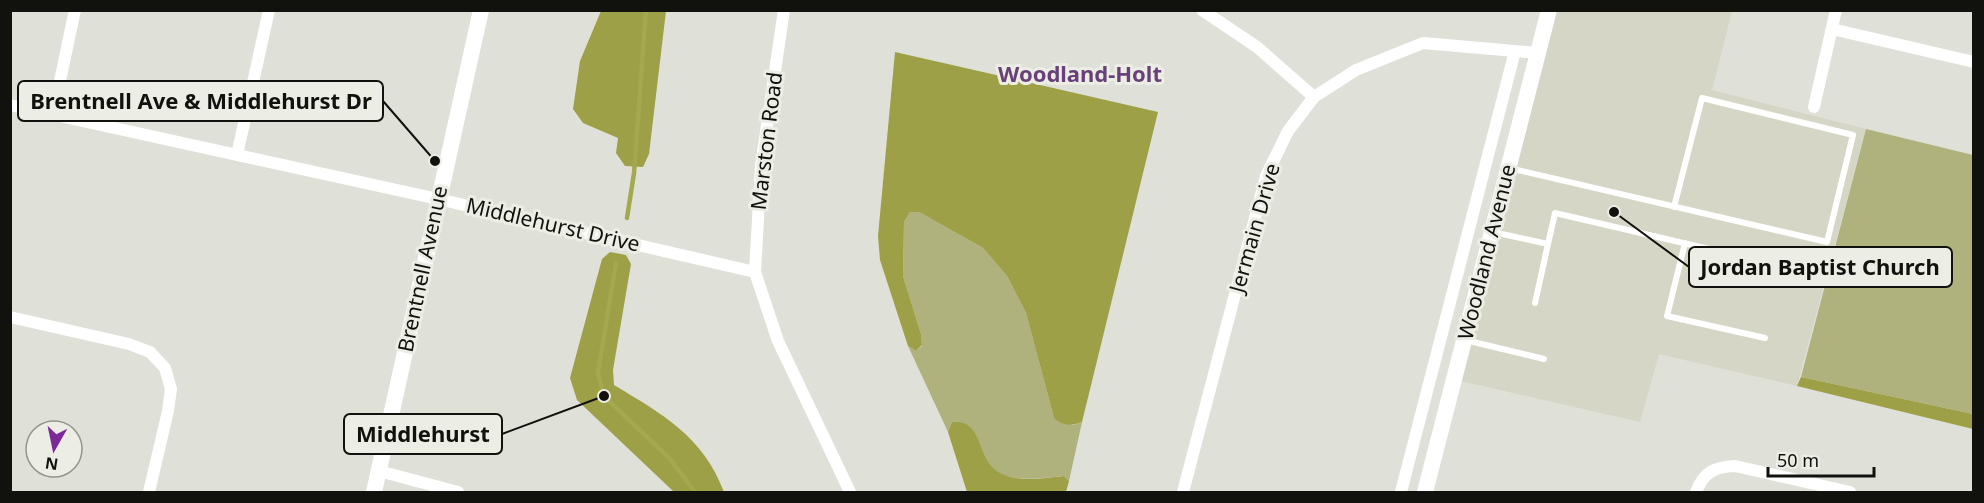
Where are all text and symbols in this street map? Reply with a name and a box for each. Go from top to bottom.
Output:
district label: Woodland-Holt [998,58,1162,88]
street label: Marston Road [744,70,788,211]
callout: Brentnell Ave & Middlehurst Dr [18,81,383,121]
text: Brentnell Ave & Middlehurst Dr [30,85,372,115]
street label: Jermain Drive [1222,160,1286,298]
street label: Woodland Avenue [1451,161,1521,342]
street label: Brentnell Avenue [391,183,453,354]
street label: Middlehurst Drive [464,190,643,258]
callout: Jordan Baptist Church [1689,247,1952,287]
text: Jordan Baptist Church [1698,251,1940,281]
callout: Middlehurst [344,414,502,454]
text: Middlehurst [356,418,490,448]
north arrow [24,419,84,479]
scale bar [1768,440,1874,478]
text: 50 m [1777,448,1819,472]
text: N [44,452,60,476]

